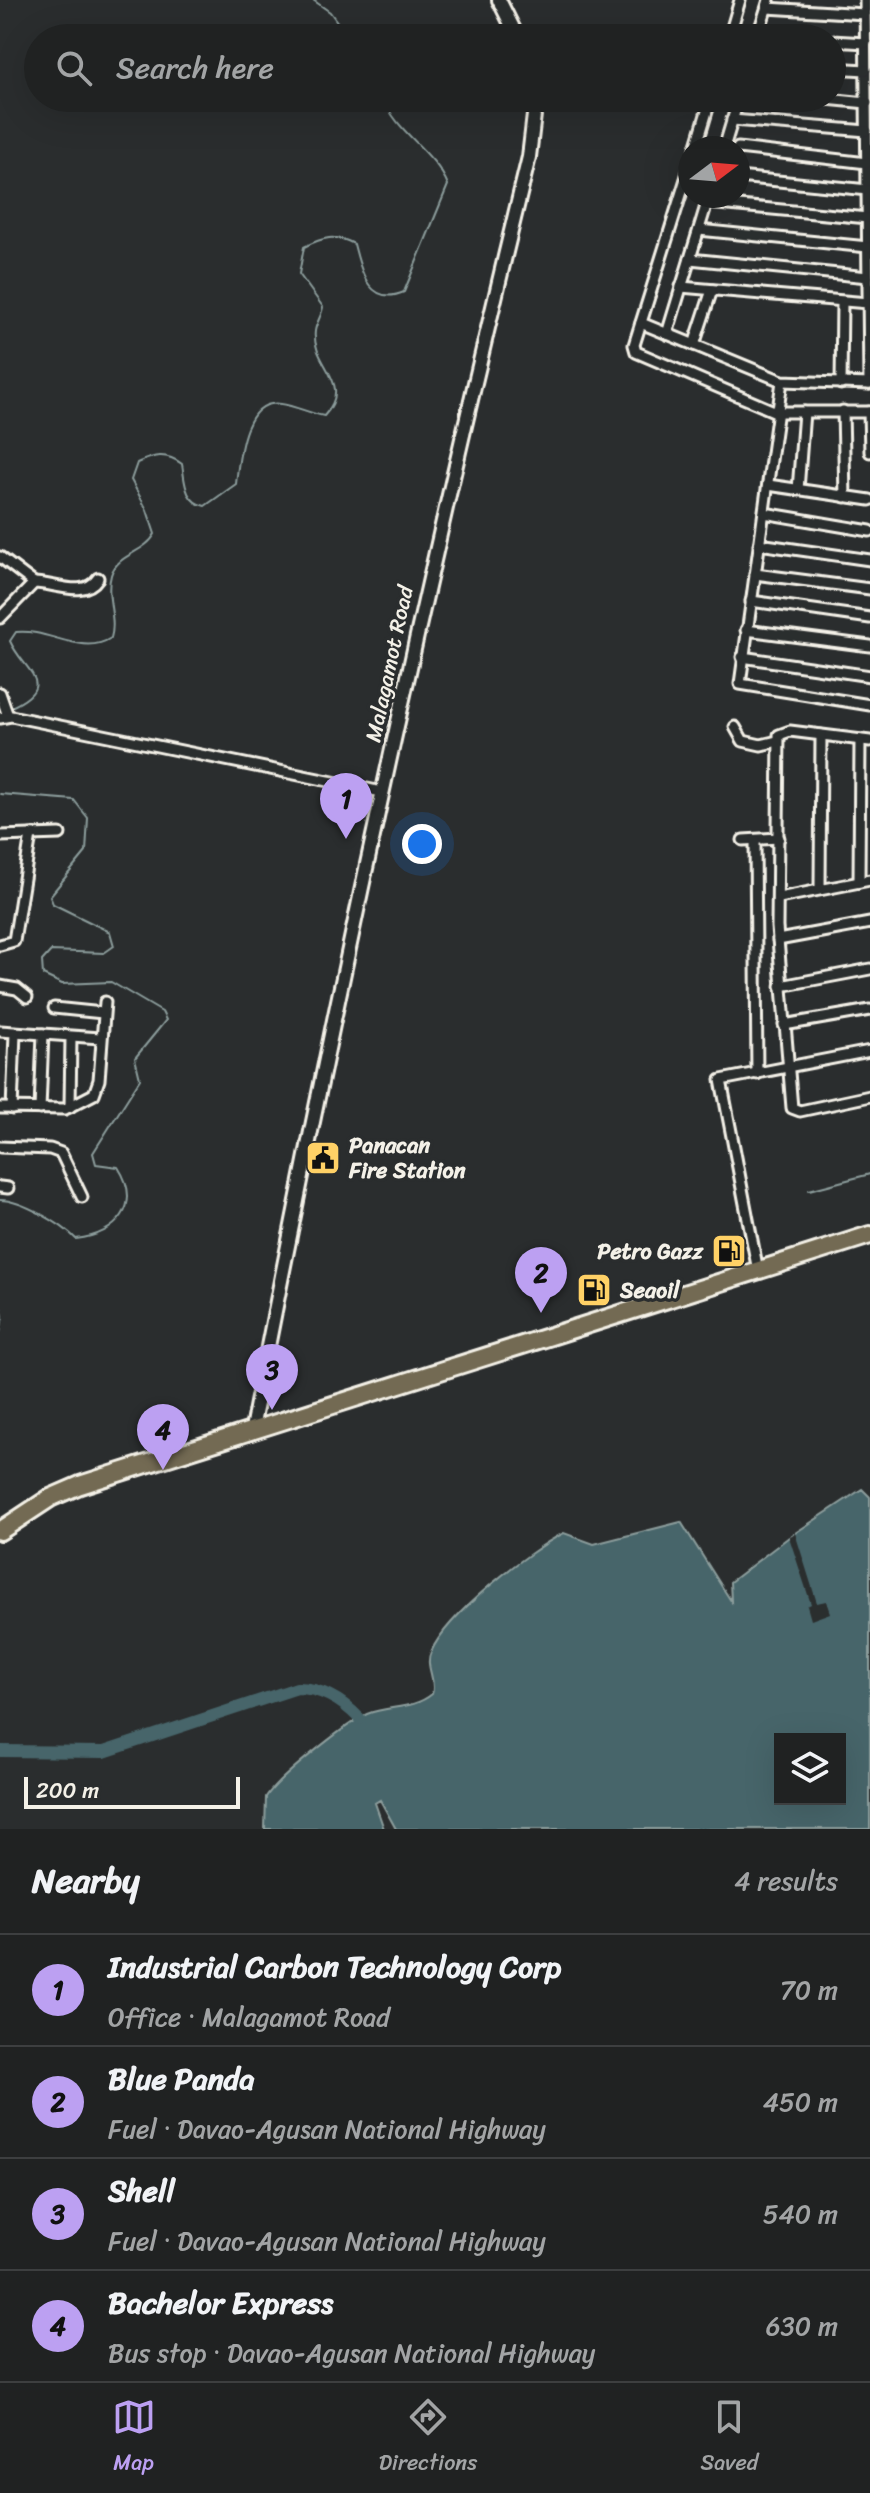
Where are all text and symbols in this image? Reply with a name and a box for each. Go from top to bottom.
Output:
search box [24,24,846,112]
text: Search here [116,41,274,95]
icon: search [52,46,96,90]
north arrow [678,136,750,208]
street label: Malagamot Road [353,581,425,746]
pin: 1 [320,773,372,839]
your location [402,824,442,864]
place label: Panacan Fire Station [348,1126,466,1190]
public building icon: Panacan Fire Station [304,1139,342,1177]
place label: Petro Gazz [597,1232,705,1271]
fuel station icon: Petro Gazz [710,1232,748,1270]
pin: 2 [515,1247,567,1313]
fuel station icon: Seaoil [575,1271,613,1309]
place label: Seaoil [619,1271,681,1310]
pin: 3 [246,1344,298,1410]
pin: 4 [137,1404,189,1470]
map controls [774,1733,846,1805]
button: layers [774,1733,846,1805]
text: 200 m [36,1771,99,1810]
scale bar [24,1773,240,1809]
text: Nearby [32,1851,140,1911]
text: 4 results [734,1858,838,1904]
text: Industrial Carbon Technology Corp [108,1940,561,1994]
text: 1 [52,1967,64,2013]
text: 70 m [780,1967,838,2013]
text: Office · Malagamot Road [108,1994,390,2040]
text: Blue Panda [108,2052,255,2106]
text: 2 [50,2079,66,2125]
text: 450 m [763,2079,838,2125]
text: Fuel · Davao-Agusan National Highway [108,2106,546,2152]
text: Shell [108,2164,175,2218]
text: 3 [51,2191,65,2237]
text: 540 m [763,2191,838,2237]
text: Fuel · Davao-Agusan National Highway [108,2218,546,2264]
text: Bachelor Express [108,2276,333,2330]
text: 4 [50,2303,66,2349]
text: 630 m [766,2303,838,2349]
text: Bus stop · Davao-Agusan National Highway [108,2330,595,2376]
tab: Map [112,2395,156,2482]
tab: Directions [379,2395,477,2482]
tab: Saved [700,2395,758,2482]

